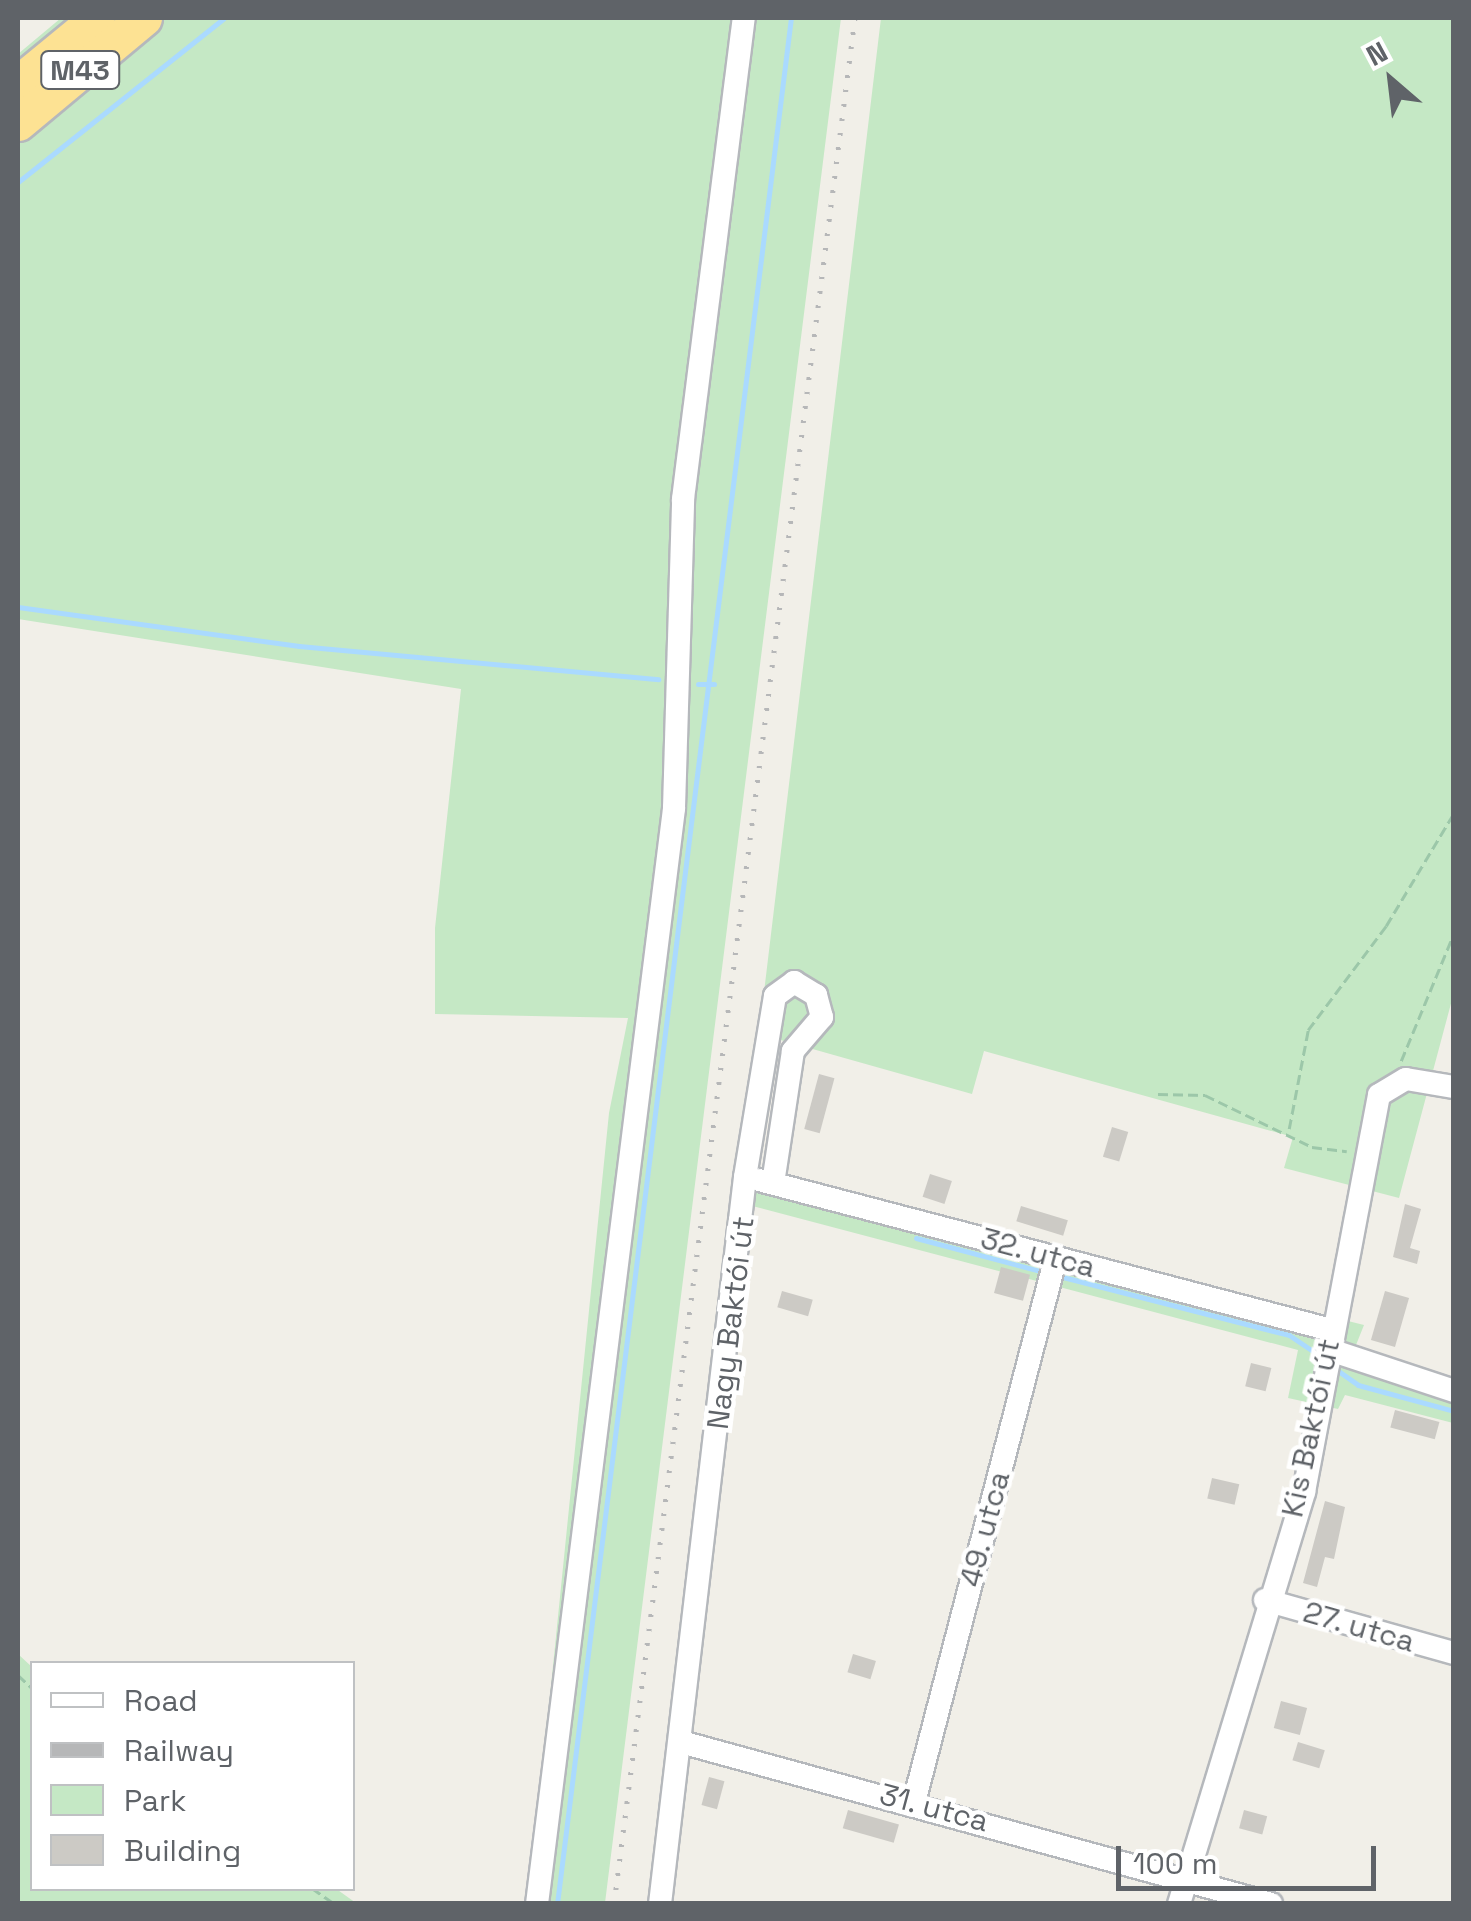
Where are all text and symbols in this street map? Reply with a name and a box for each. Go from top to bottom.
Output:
north arrow [1341,30,1441,130]
text: N [1360,33,1394,74]
road number: M43 [40,47,120,93]
street label: Nagy Baktói út [700,1214,762,1432]
street label: 32. utca [976,1220,1100,1286]
street label: Kis Baktói út [1275,1336,1347,1520]
street label: 49. utca [952,1467,1018,1591]
street label: 27. utca [1299,1594,1419,1660]
legend [30,1661,355,1891]
text: Road [124,1681,198,1720]
text: Railway [124,1731,234,1770]
street label: 31. utca [875,1776,993,1840]
text: Park [124,1781,186,1820]
scale bar [1121,1826,1381,1888]
text: Building [124,1831,241,1870]
text: 100 m [1133,1844,1218,1883]

